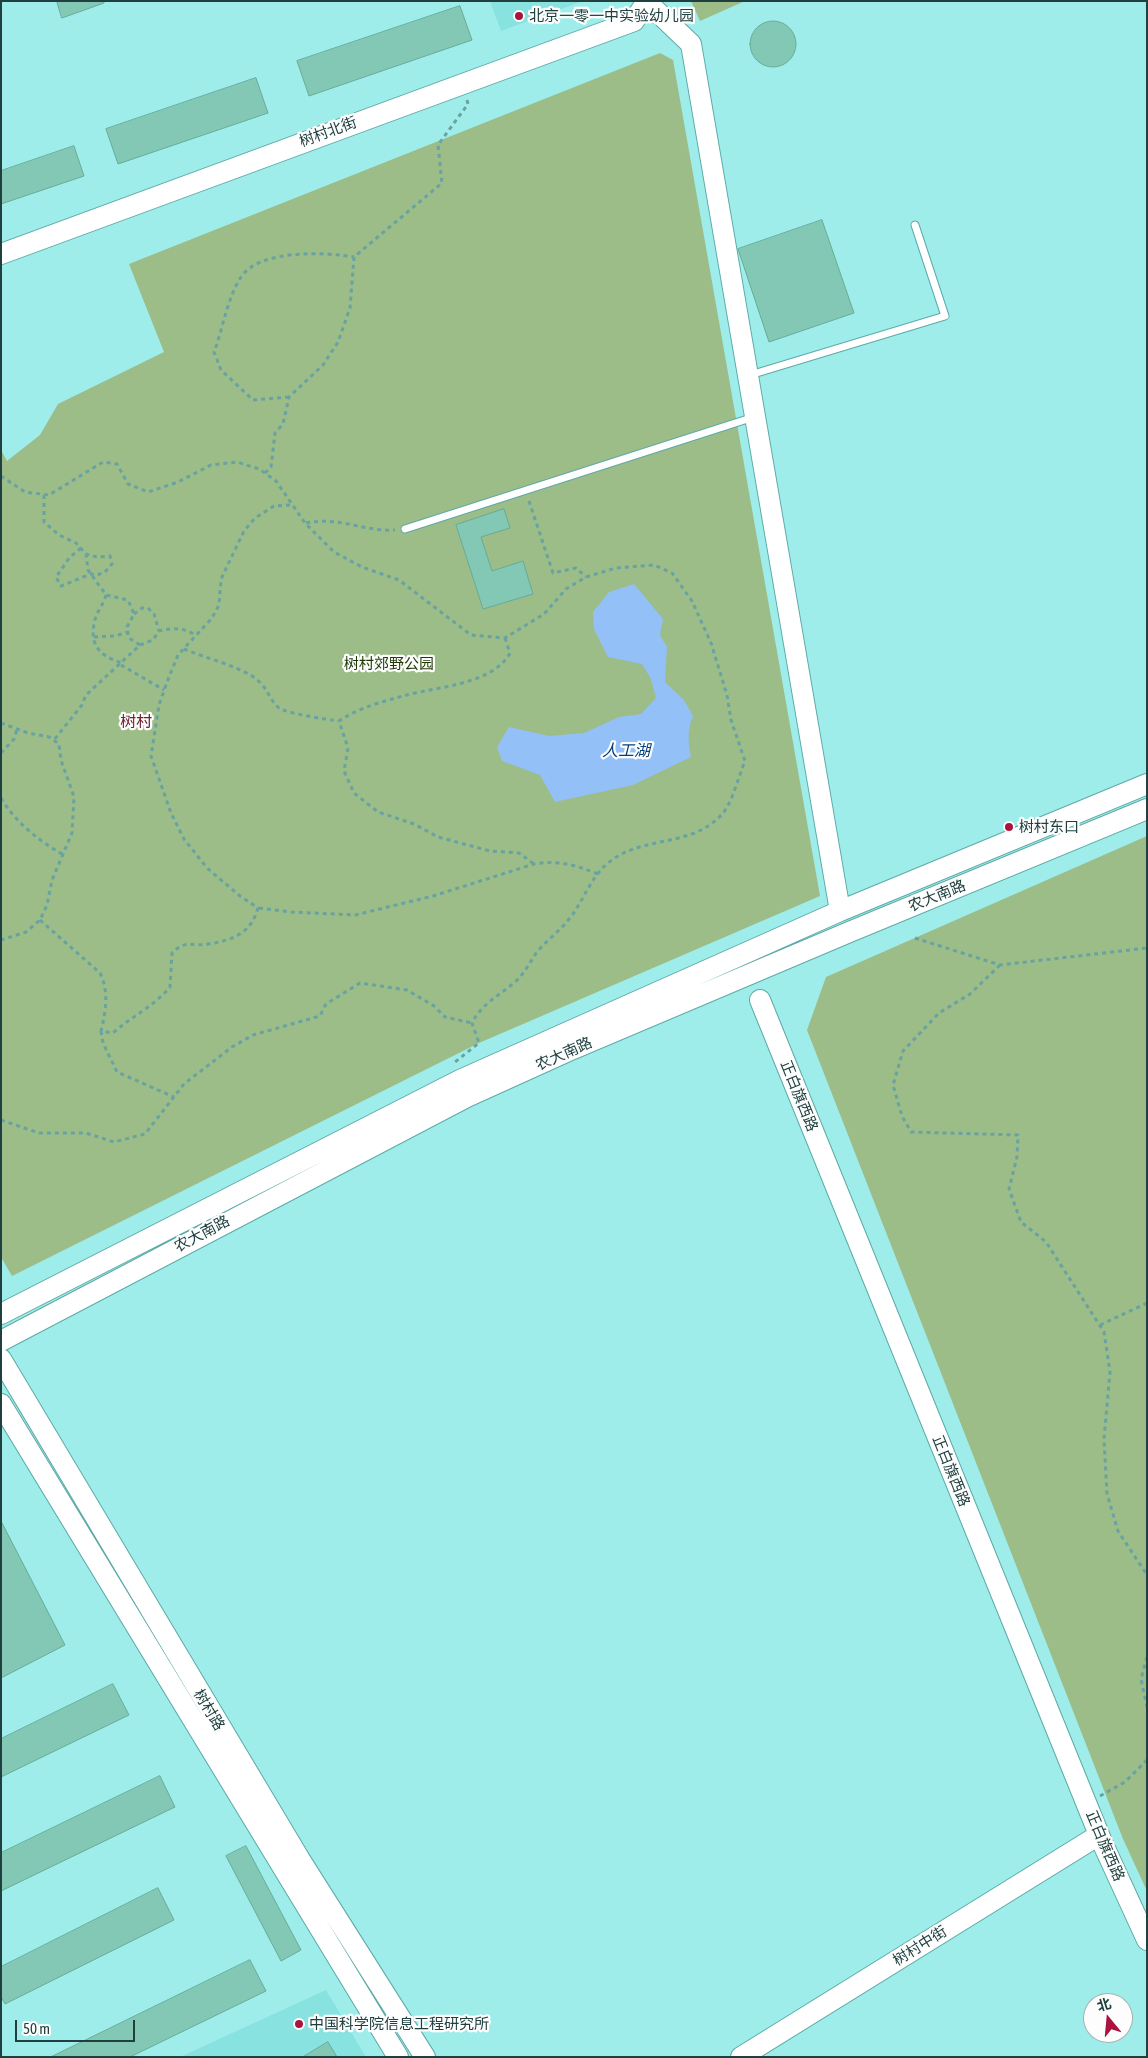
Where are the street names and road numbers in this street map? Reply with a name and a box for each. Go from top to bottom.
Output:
street label: 树村北街 [297,113,359,151]
street label: 农大南路 [906,876,968,916]
street label: 农大南路 [533,1034,595,1074]
street label: 正白旗西路 [777,1058,821,1134]
street label: 农大南路 [171,1212,233,1256]
street label: 正白旗西路 [929,1433,973,1509]
street label: 树村路 [190,1686,228,1734]
street label: 正白旗西路 [1082,1808,1128,1884]
street label: 树村中街 [890,1922,950,1970]

